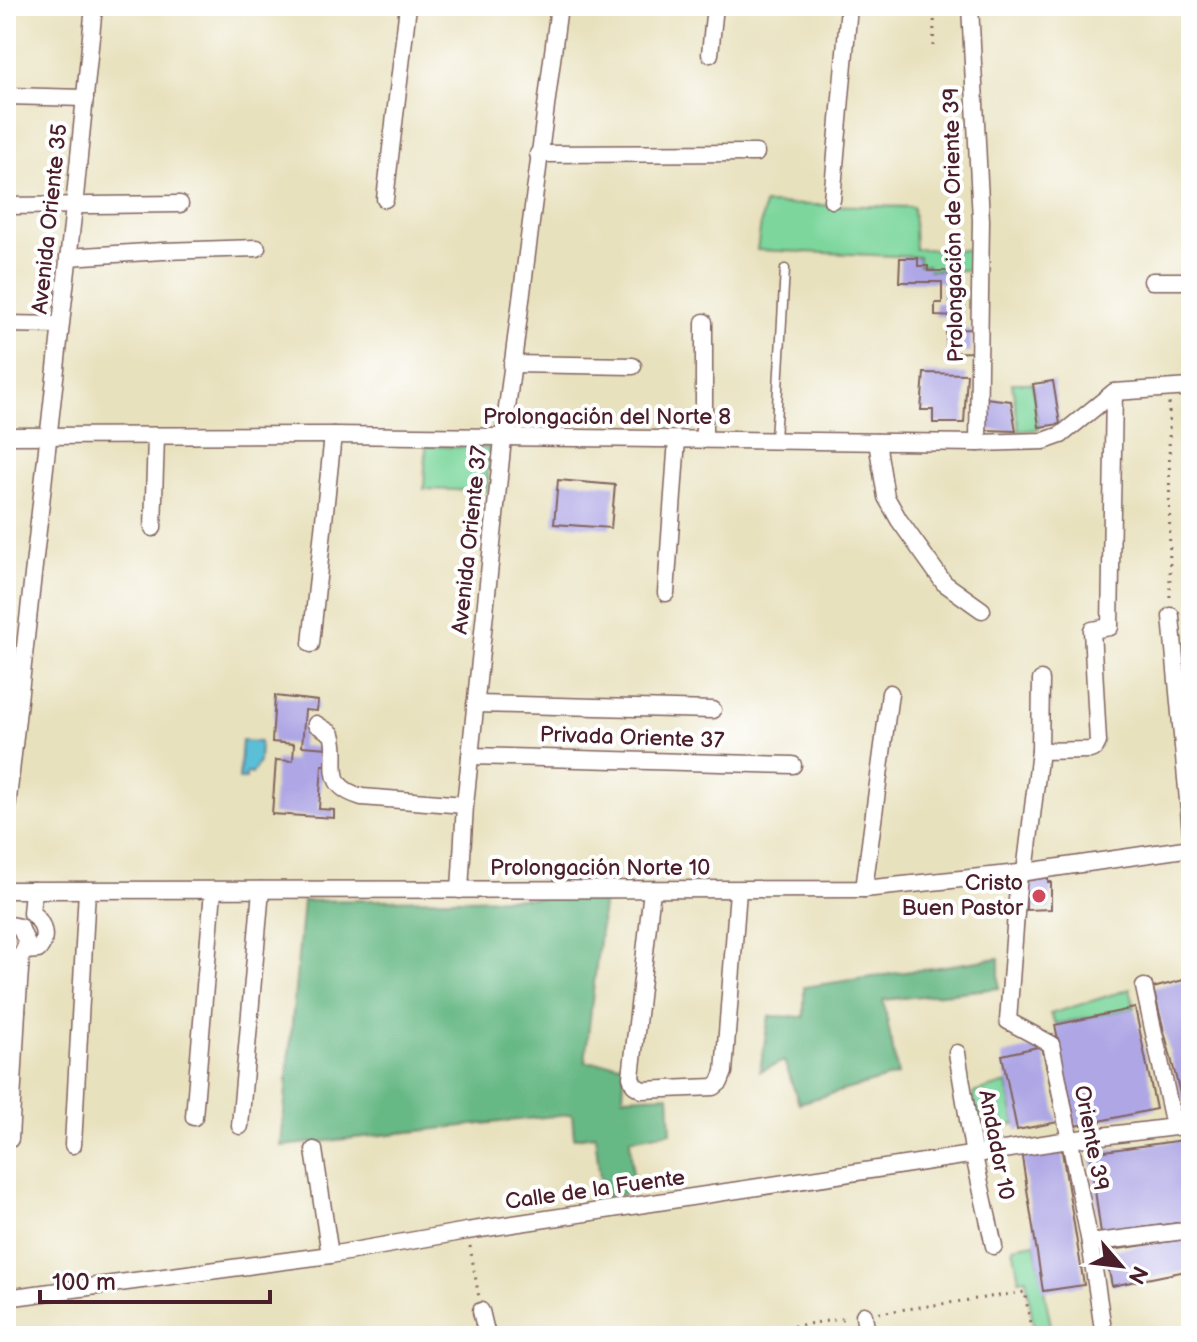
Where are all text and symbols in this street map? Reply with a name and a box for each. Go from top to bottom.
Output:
street label: Prolongación de Oriente 39 [938,87,970,363]
street label: Avenida Oriente 35 [27,122,73,316]
street label: Prolongación del Norte 8 [483,404,731,431]
street label: Avenida Oriente 37 [447,444,493,636]
street label: Privada Oriente 37 [539,721,725,755]
street label: Prolongación Norte 10 [490,855,710,882]
place label: Cristo Buen Pastor [901,870,1024,922]
marker: Cristo Buen Pastor [1030,887,1048,905]
street label: Oriente 39 [1068,1083,1114,1193]
street label: Andador 10 [972,1088,1020,1202]
street label: Calle de la Fuente [503,1164,687,1216]
north arrow [1081,1226,1161,1306]
scale bar [40,1254,270,1304]
text: N [1122,1261,1153,1288]
text: 100 m [52,1268,116,1297]

